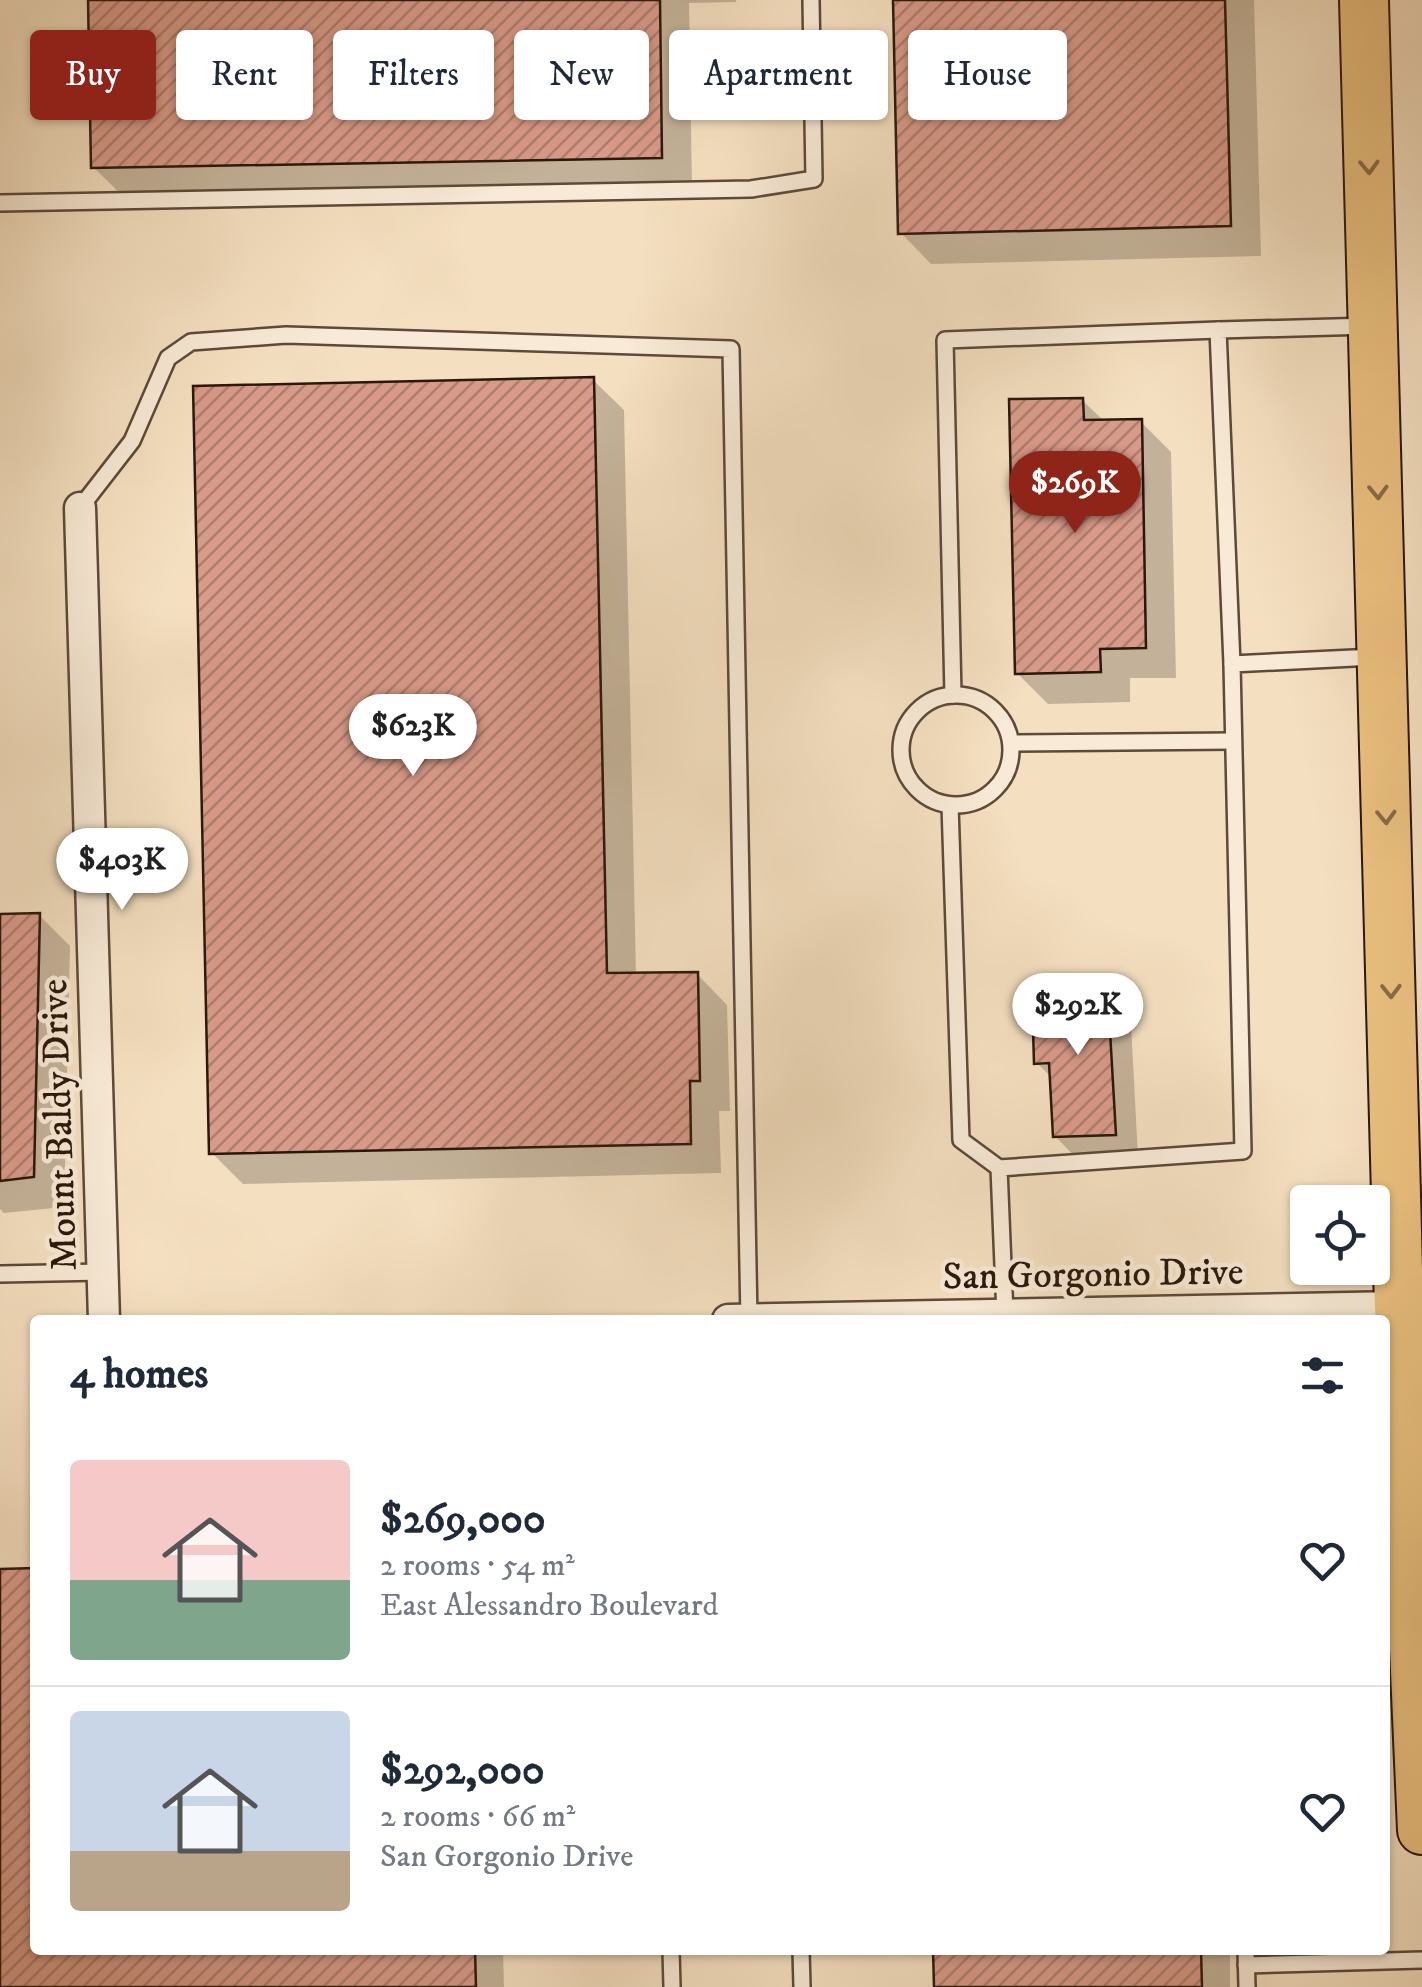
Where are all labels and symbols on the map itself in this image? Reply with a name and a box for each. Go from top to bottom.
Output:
one-way arrow [1358,160,1379,176]
pin: $269K [1005,451,1145,536]
one-way arrow [1367,485,1388,501]
pin: $623K [343,694,483,779]
one-way arrow [1376,810,1397,826]
pin: $403K [52,828,192,913]
pin: $292K [1008,973,1148,1058]
street label: Mount Baldy Drive [31,978,89,1272]
one-way arrow [1380,984,1401,1000]
street label: San Gorgonio Drive [942,1248,1244,1302]

